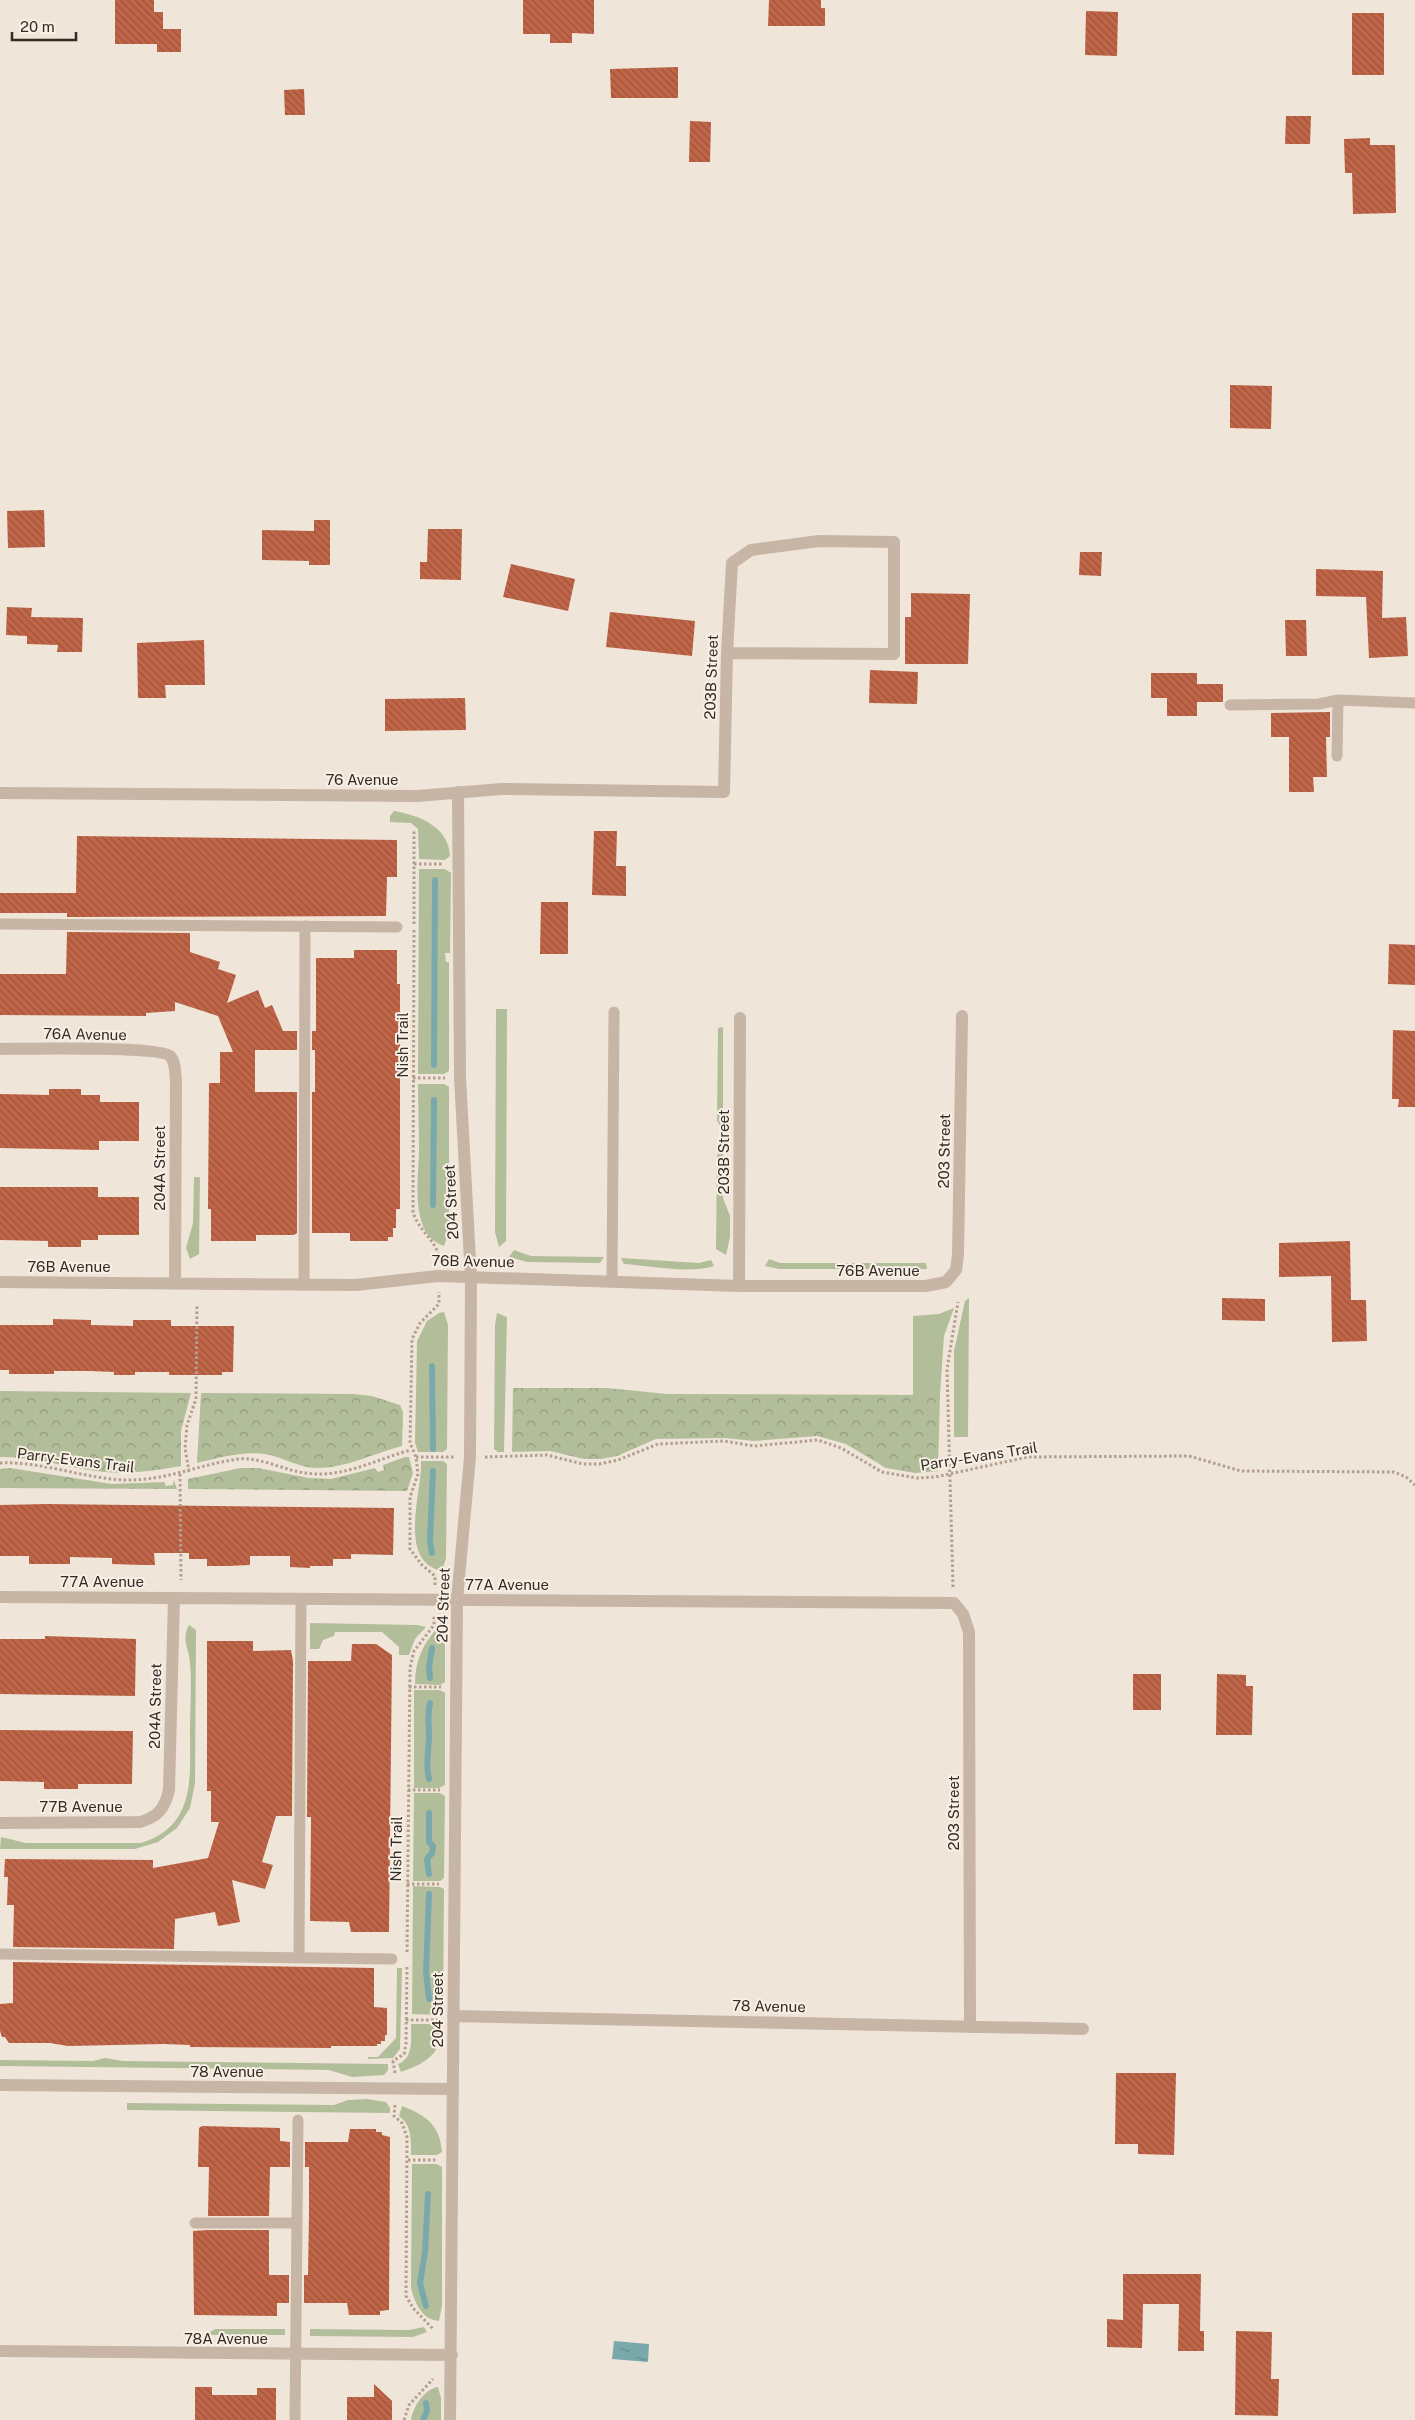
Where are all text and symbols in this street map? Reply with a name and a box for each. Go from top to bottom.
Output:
scale bar [12,10,76,42]
text: 20 m [20,18,55,35]
street label: 203B Street [701,634,721,720]
street label: 76 Avenue [325,771,399,788]
street label: Nish Trail [394,1012,411,1078]
street label: 76A Avenue [43,1025,127,1043]
street label: 203B Street [715,1109,732,1195]
street label: 203 Street [935,1113,953,1189]
street label: 204A Street [151,1125,168,1211]
street label: 204 Street [441,1164,461,1240]
street label: 76B Avenue [431,1252,515,1270]
street label: 76B Avenue [27,1258,111,1275]
street label: 76B Avenue [836,1262,920,1279]
street label: Parry-Evans Trail [919,1438,1039,1474]
street label: Parry-Evans Trail [16,1444,136,1476]
street label: 204 Street [433,1567,453,1643]
street label: 77A Avenue [60,1573,144,1590]
street label: 77A Avenue [465,1576,549,1593]
street label: 204A Street [146,1663,164,1749]
street label: 203 Street [945,1775,962,1850]
street label: 77B Avenue [39,1798,123,1815]
street label: Nish Trail [387,1816,405,1882]
street label: 204 Street [429,1972,446,2047]
street label: 78 Avenue [732,1997,806,2015]
street label: 78 Avenue [190,2063,264,2080]
street label: 78A Avenue [184,2330,268,2347]

